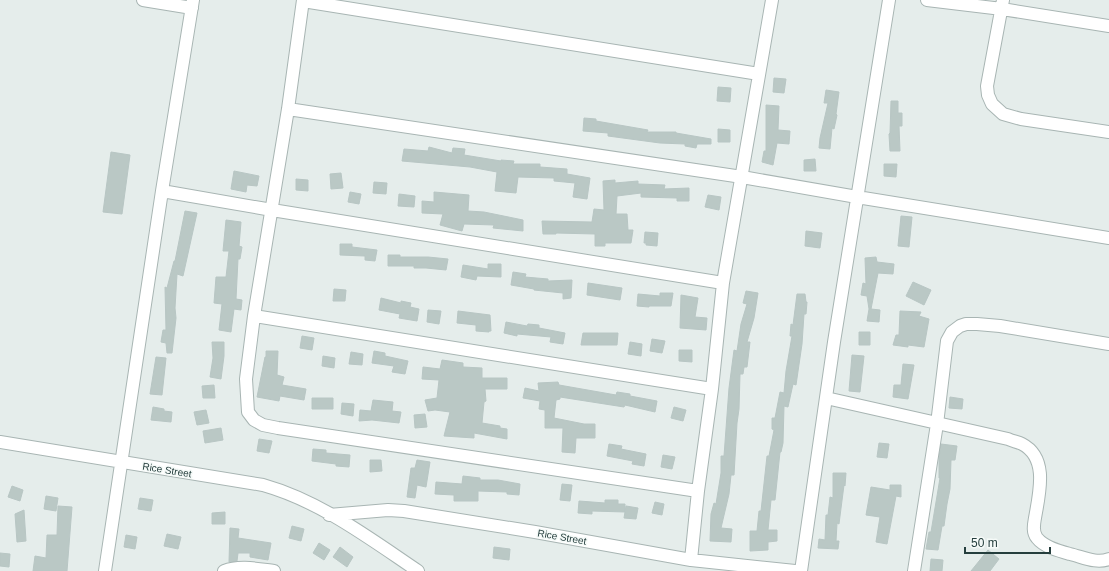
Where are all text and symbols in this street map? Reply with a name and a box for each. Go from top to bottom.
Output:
street label: Rice Street [142,461,193,479]
street label: Rice Street [537,527,588,547]
scale bar [965,529,1050,555]
text: 50 m [971,536,998,550]

